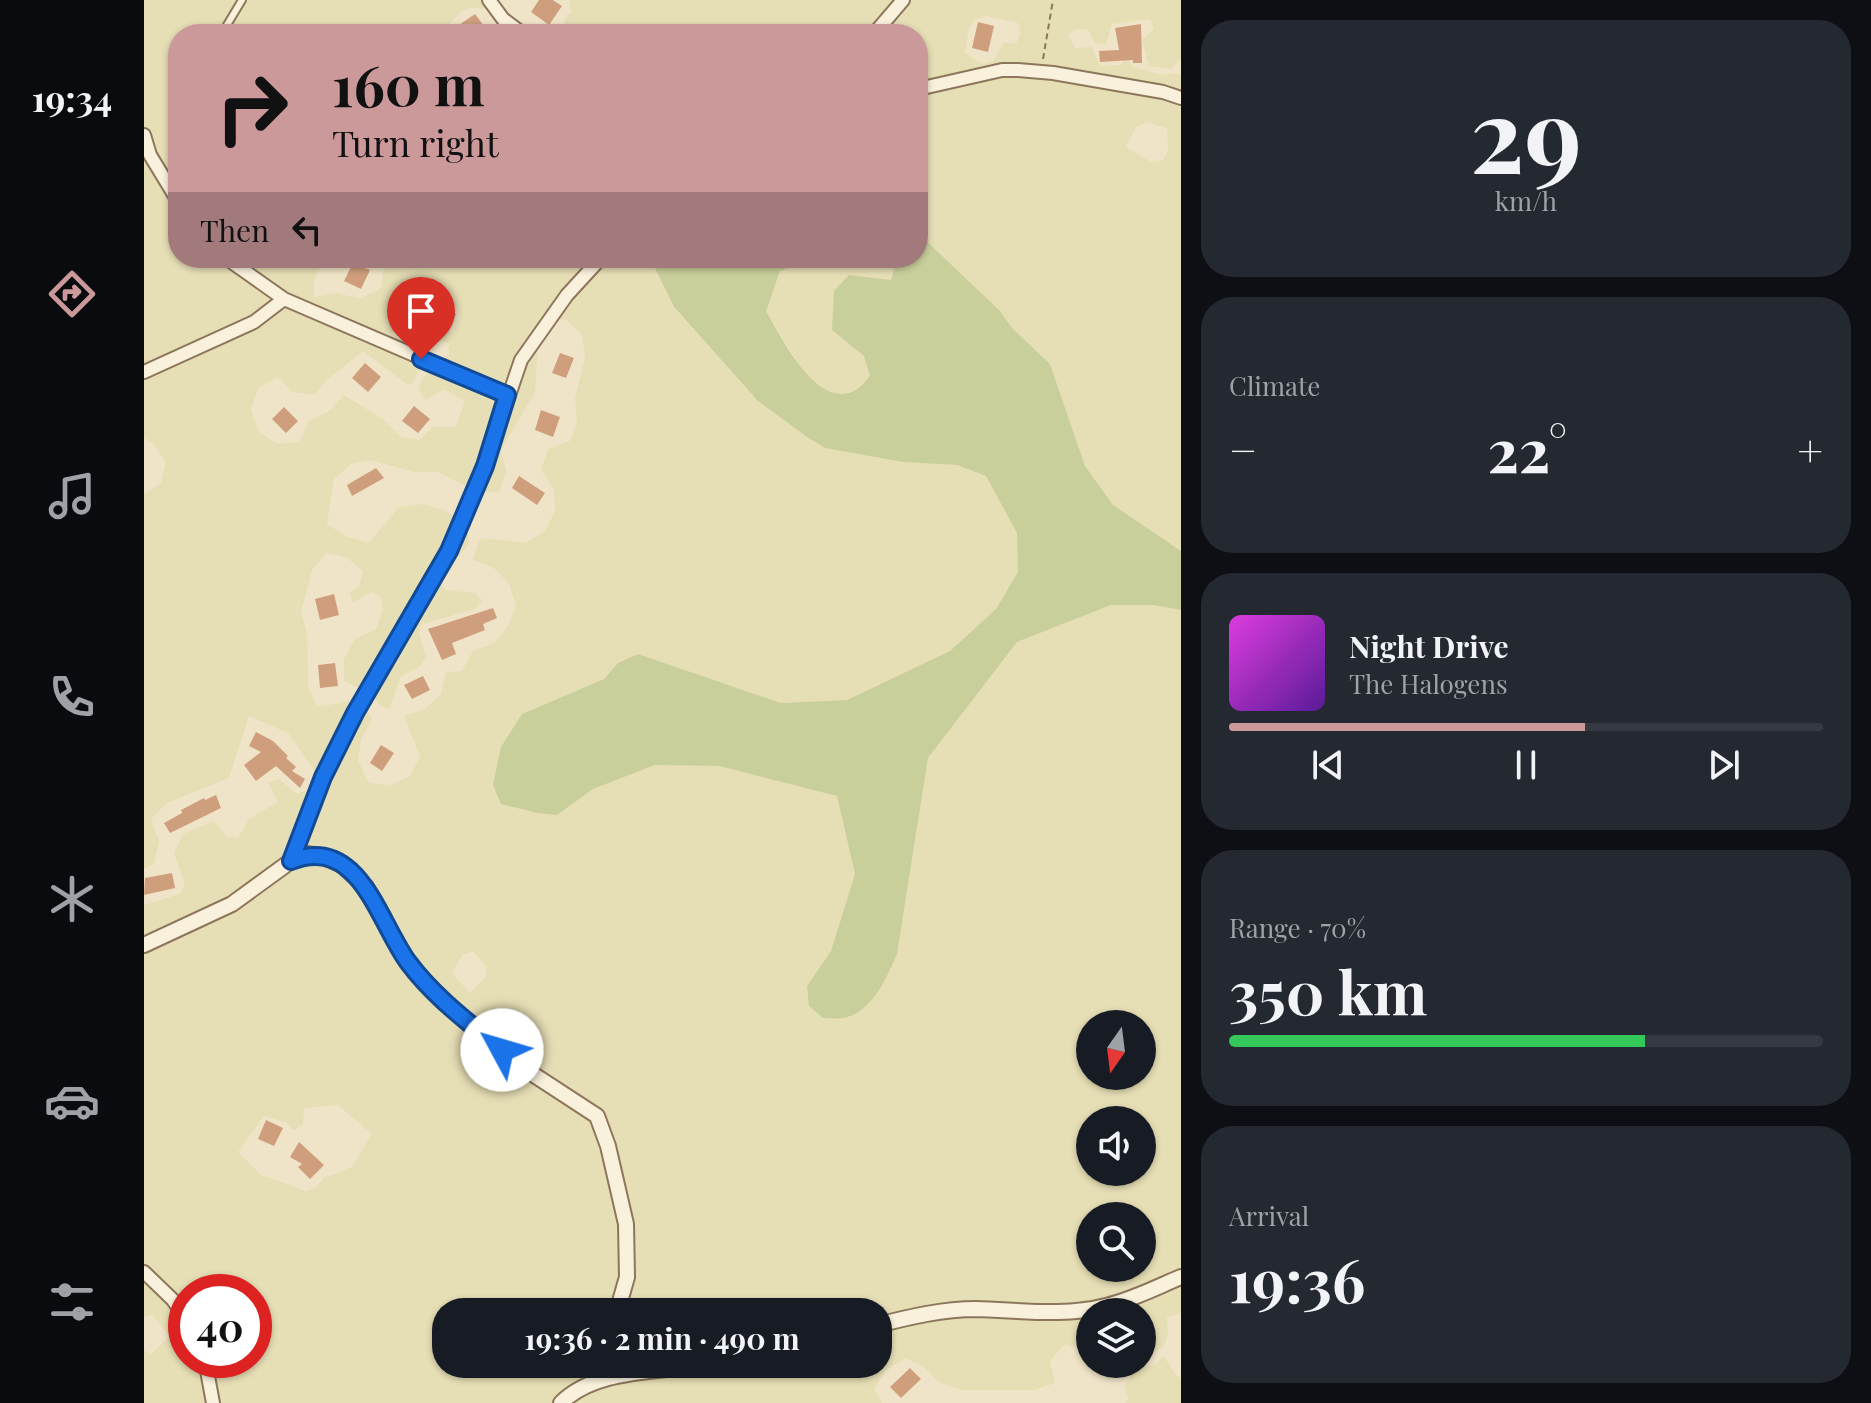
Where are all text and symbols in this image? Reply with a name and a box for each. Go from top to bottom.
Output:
text: 160 m [332,46,485,121]
icon: right [200,56,304,160]
text: 29 [1470,61,1582,200]
text: 19:34 [32,73,112,121]
text: Turn right [332,118,499,166]
text: km/h [1495,183,1557,218]
icon: left [285,208,329,252]
text: Then [200,210,269,250]
icon: directions [44,266,100,322]
pin [387,277,455,359]
icon: arrive [399,289,443,333]
text: Climate [1229,368,1320,403]
text: 22° [1487,408,1567,488]
text: − [1229,419,1257,478]
text: + [1797,419,1823,478]
icon: music [44,468,100,524]
text: Night Drive [1349,626,1509,666]
text: The Halogens [1349,666,1508,701]
icon: phone [44,669,100,725]
icon: previous [1306,743,1350,787]
icon: pause [1504,743,1548,787]
icon: next [1702,743,1746,787]
icon: climate [44,871,100,927]
text: Range · 70% [1229,910,1366,945]
text: 350 km [1229,950,1427,1030]
position arrow [460,1008,544,1092]
north arrow [1076,1010,1156,1090]
map controls [1076,1010,1156,1378]
icon: car [44,1073,100,1129]
button: sound [1076,1106,1156,1186]
text: Arrival [1229,1198,1309,1233]
button: search [1076,1202,1156,1282]
text: 19:36 [1229,1238,1366,1318]
icon: filters [44,1274,100,1330]
speed limit sign: 40 [168,1274,272,1378]
button: layers [1076,1298,1156,1378]
text: 19:36 · 2 min · 490 m [524,1318,800,1358]

